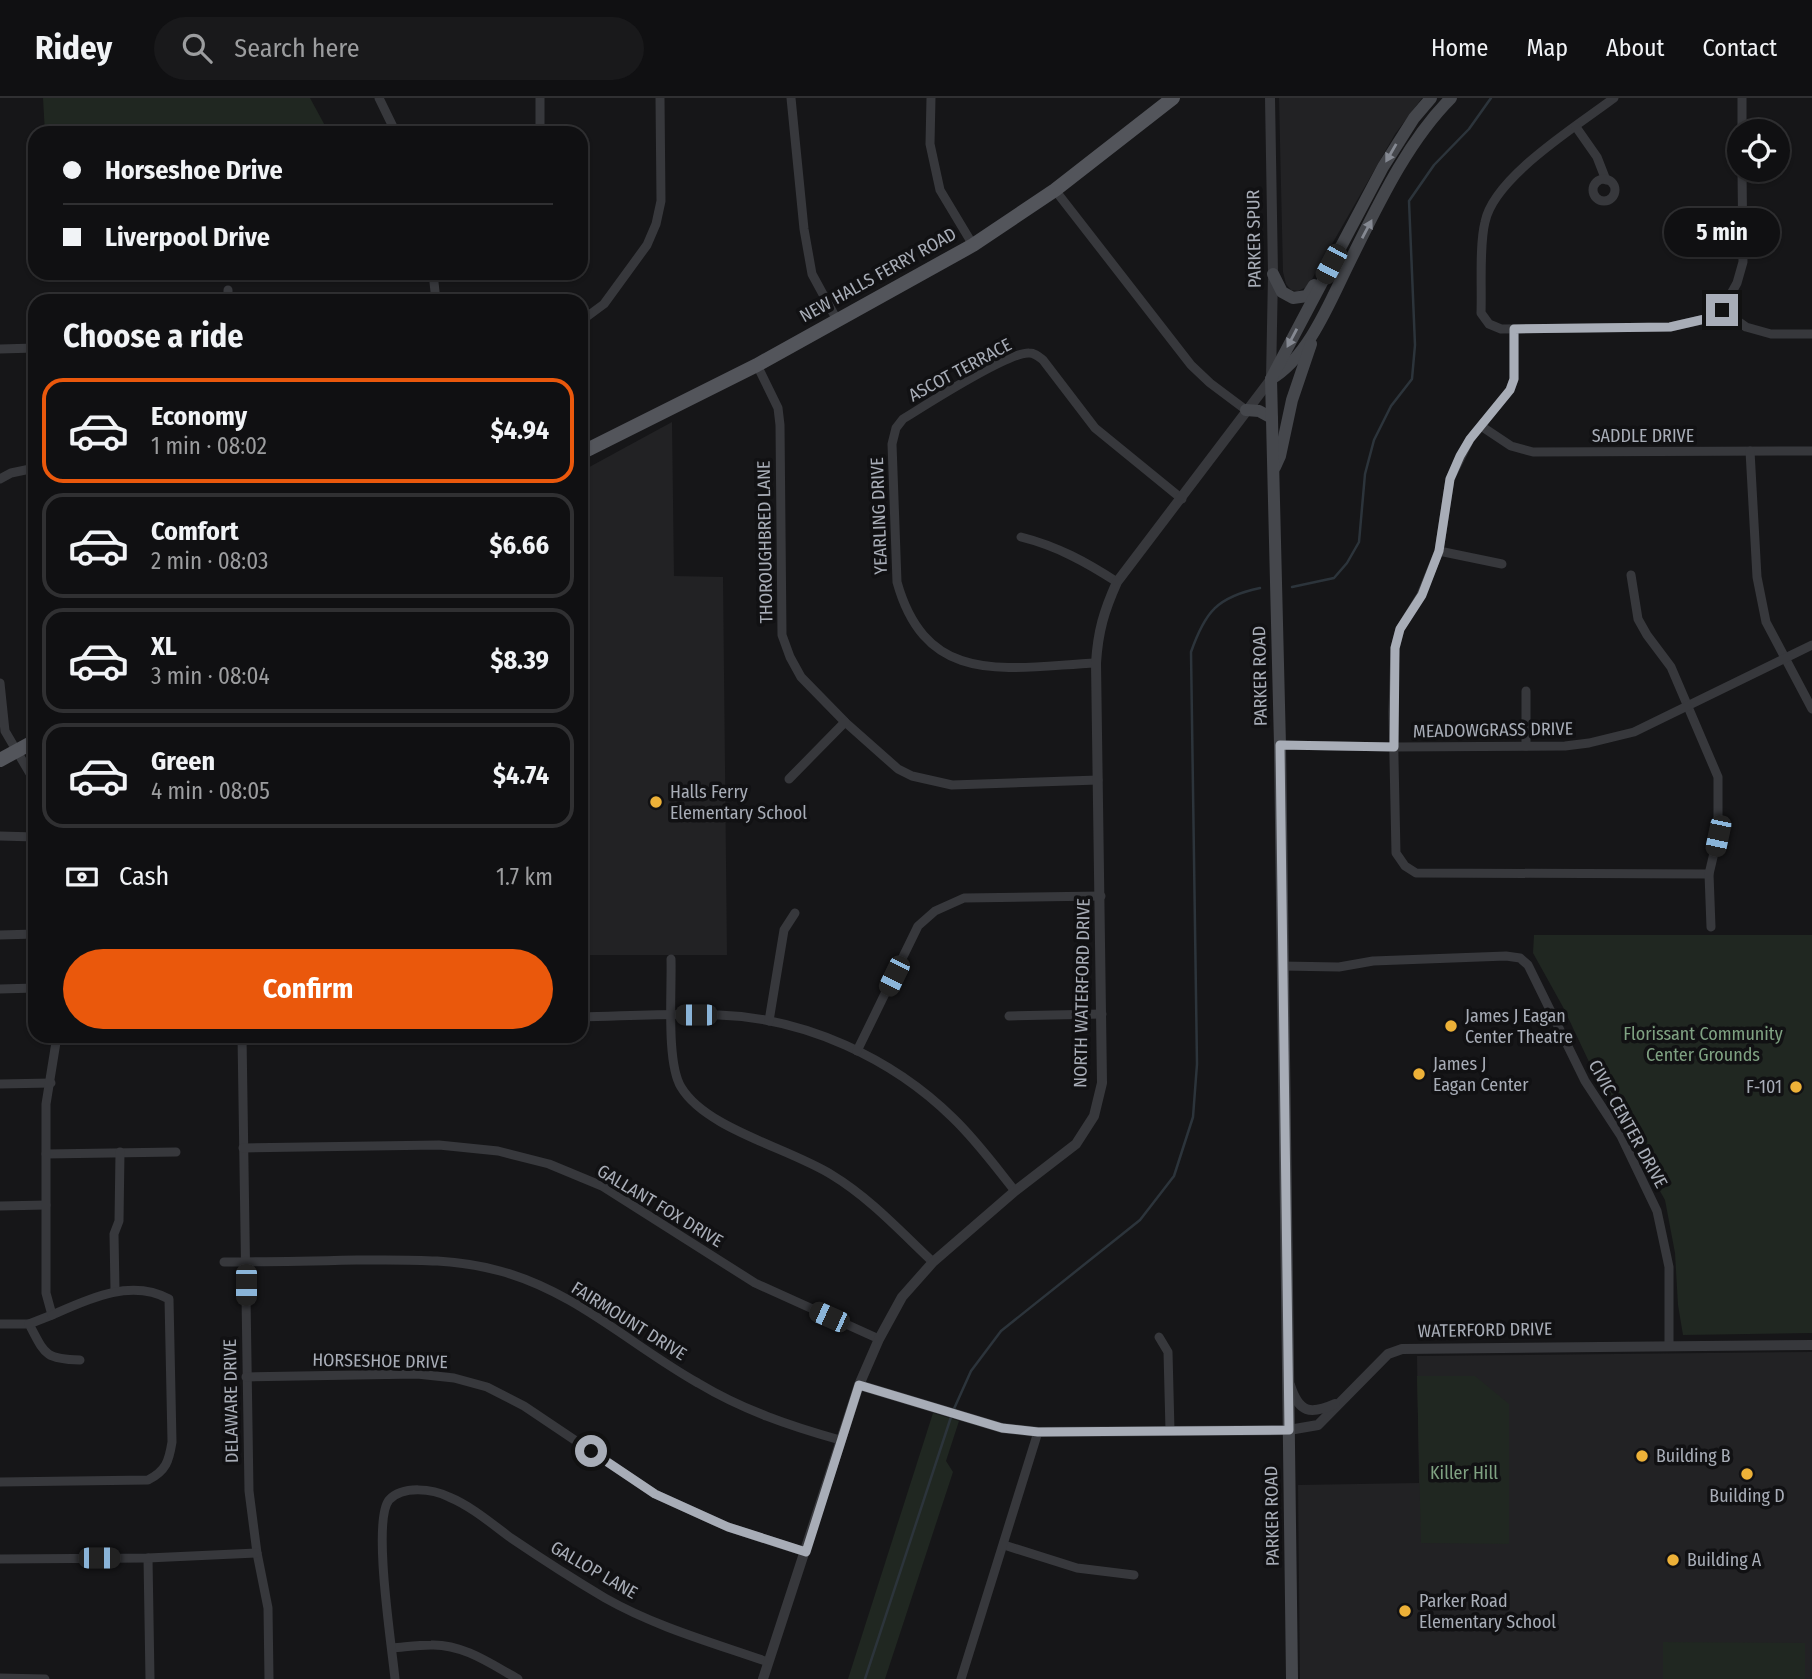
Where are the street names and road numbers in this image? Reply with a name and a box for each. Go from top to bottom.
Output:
street label: PARKER SPUR [1242,189,1266,288]
street label: NEW HALLS FERRY ROAD [796,223,960,327]
street label: ASCOT TERRACE [905,334,1015,406]
street label: SADDLE DRIVE [1592,425,1694,447]
street label: YEARLING DRIVE [866,457,892,575]
street label: THOROUGHBRED LANE [753,460,777,624]
street label: PARKER ROAD [1248,626,1272,726]
street label: MEADOWGRASS DRIVE [1413,718,1573,742]
street label: NORTH WATERFORD DRIVE [1069,898,1095,1088]
street label: CIVIC CENTER DRIVE [1584,1056,1672,1192]
street label: GALLANT FOX DRIVE [593,1160,727,1252]
street label: FAIRMOUNT DRIVE [567,1277,691,1365]
street label: WATERFORD DRIVE [1418,1318,1552,1342]
street label: DELAWARE DRIVE [219,1339,243,1463]
street label: HORSESHOE DRIVE [312,1349,448,1373]
street label: PARKER ROAD [1260,1466,1284,1566]
street label: GALLOP LANE [547,1536,641,1604]

